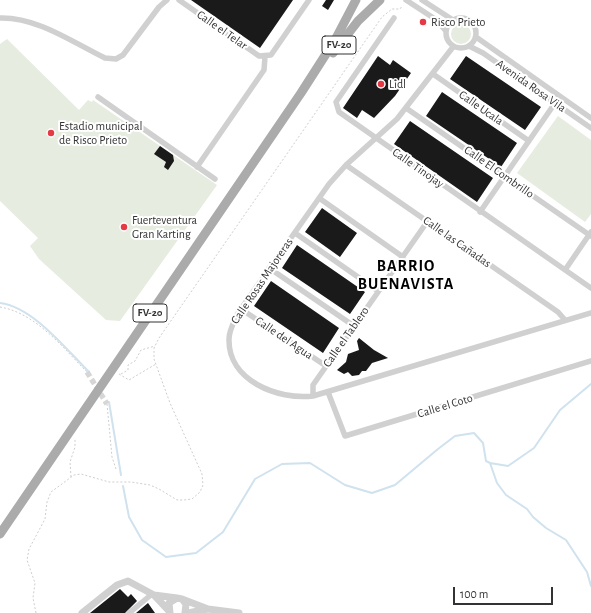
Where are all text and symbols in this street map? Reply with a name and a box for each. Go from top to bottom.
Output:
street label: Calle el Telar [194,7,250,53]
place label: Risco Prieto [431,15,485,29]
marker: Risco Prieto [418,17,428,27]
road number: FV-20 [322,36,356,54]
street label: Avenida Rosa Vila [493,57,569,115]
place label: Lidl [389,77,406,91]
marker: Lidl [376,79,386,89]
street label: Calle Ucala [456,88,506,128]
place label: Estadio municipal de Risco Prieto [59,119,142,147]
marker: Estadio municipal de Risco Prieto [46,128,56,138]
street label: Calle El Combrillo [461,143,537,201]
street label: Calle Tinojay [389,145,447,191]
place label: Fuerteventura Gran Karting [132,213,197,241]
street label: Calle las Cañadas [420,213,494,271]
marker: Fuerteventura Gran Karting [119,222,129,232]
street label: Calle Rosas Majoreras [228,235,296,327]
district label: BARRIO BUENAVISTA [358,256,454,294]
road number: FV-20 [133,304,167,322]
street label: Calle el Tablero [320,304,372,370]
street label: Calle del Agua [252,313,316,363]
street label: Calle el Coto [416,391,474,421]
scale bar [455,579,555,605]
text: 100 m [460,588,488,600]

